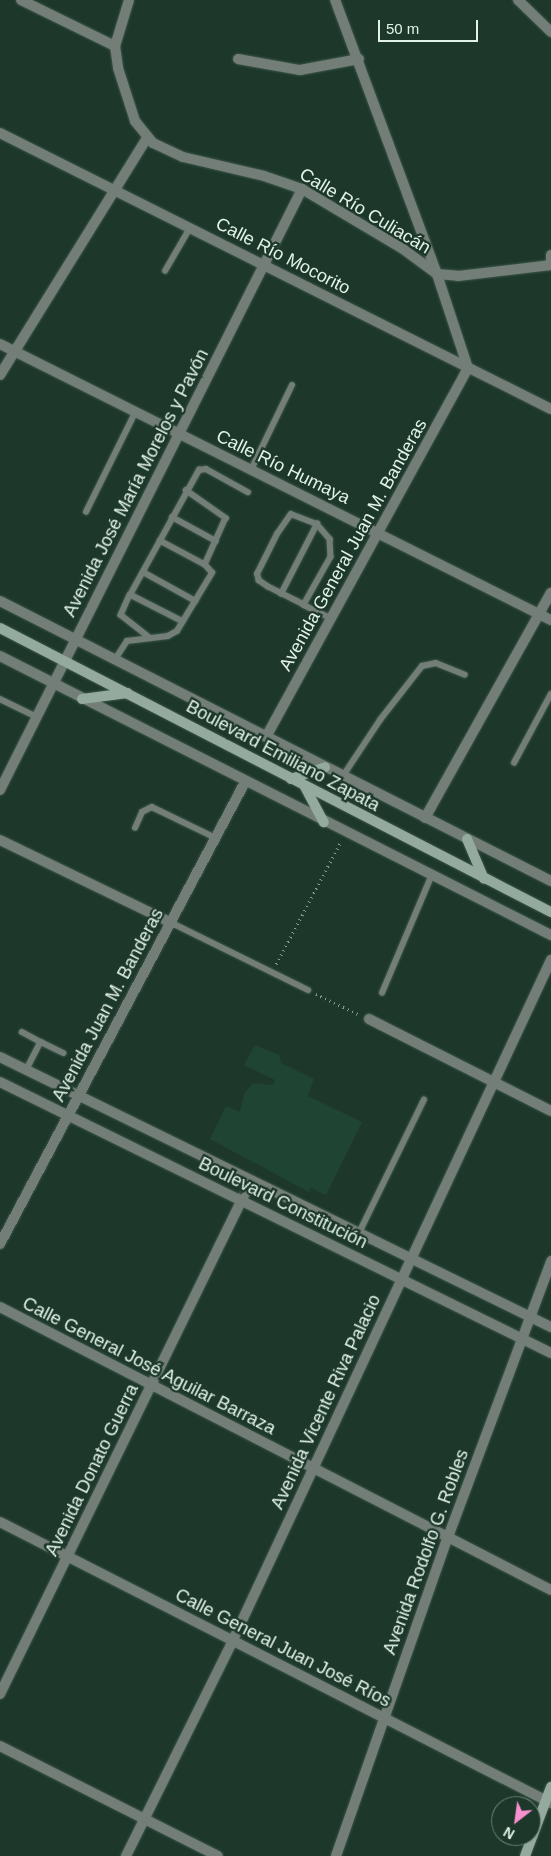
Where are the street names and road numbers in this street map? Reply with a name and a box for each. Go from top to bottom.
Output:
street label: Calle Río Culiacán [296,163,434,259]
street label: Calle Río Mocorito [212,213,354,299]
street label: Avenida José María Morelos y Pavón [59,345,213,621]
street label: Avenida General Juan M. Banderas [275,415,431,675]
street label: Calle Río Humaya [213,425,353,509]
street label: Boulevard Emiliano Zapata [183,696,383,816]
street label: Avenida Juan M. Banderas [48,905,168,1105]
street label: Boulevard Constitución [195,1153,371,1253]
street label: Avenida Vicente Riva Palacio [267,1291,385,1513]
street label: Calle General José Aguilar Barraza [18,1292,280,1440]
street label: Avenida Donato Guerra [41,1380,143,1560]
street label: Avenida Rodolfo G. Robles [379,1446,473,1658]
street label: Calle General Juan José Ríos [172,1584,394,1712]

